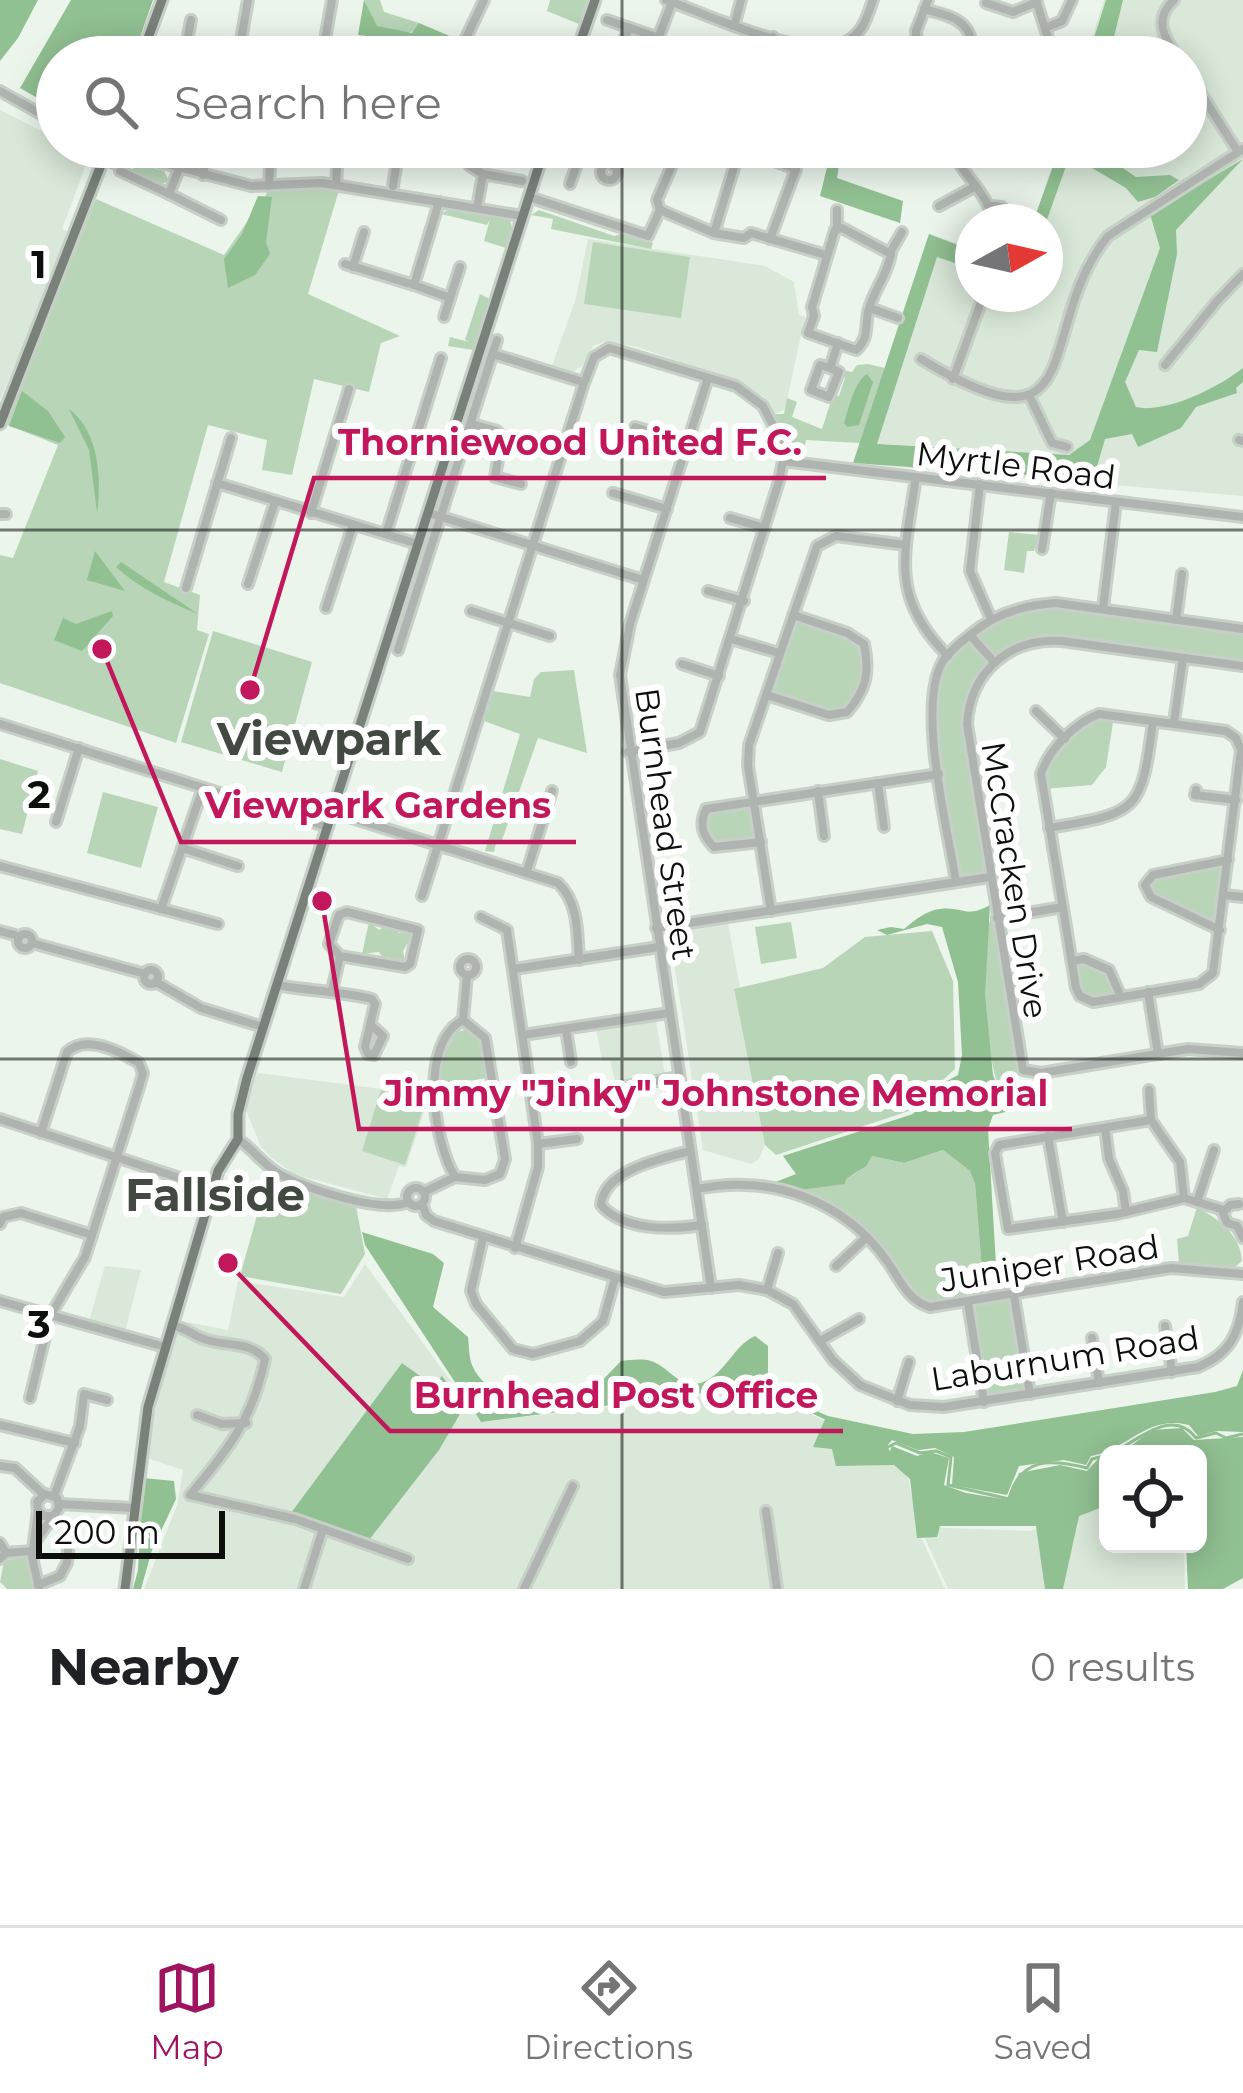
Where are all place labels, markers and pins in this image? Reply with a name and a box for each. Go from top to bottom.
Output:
callout: Thorniewood United F.C. [314,406,826,478]
callout: Viewpark Gardens [181,770,576,842]
callout: Jimmy "Jinky" Johnstone Memorial [359,1057,1072,1129]
callout: Burnhead Post Office [390,1359,843,1431]

